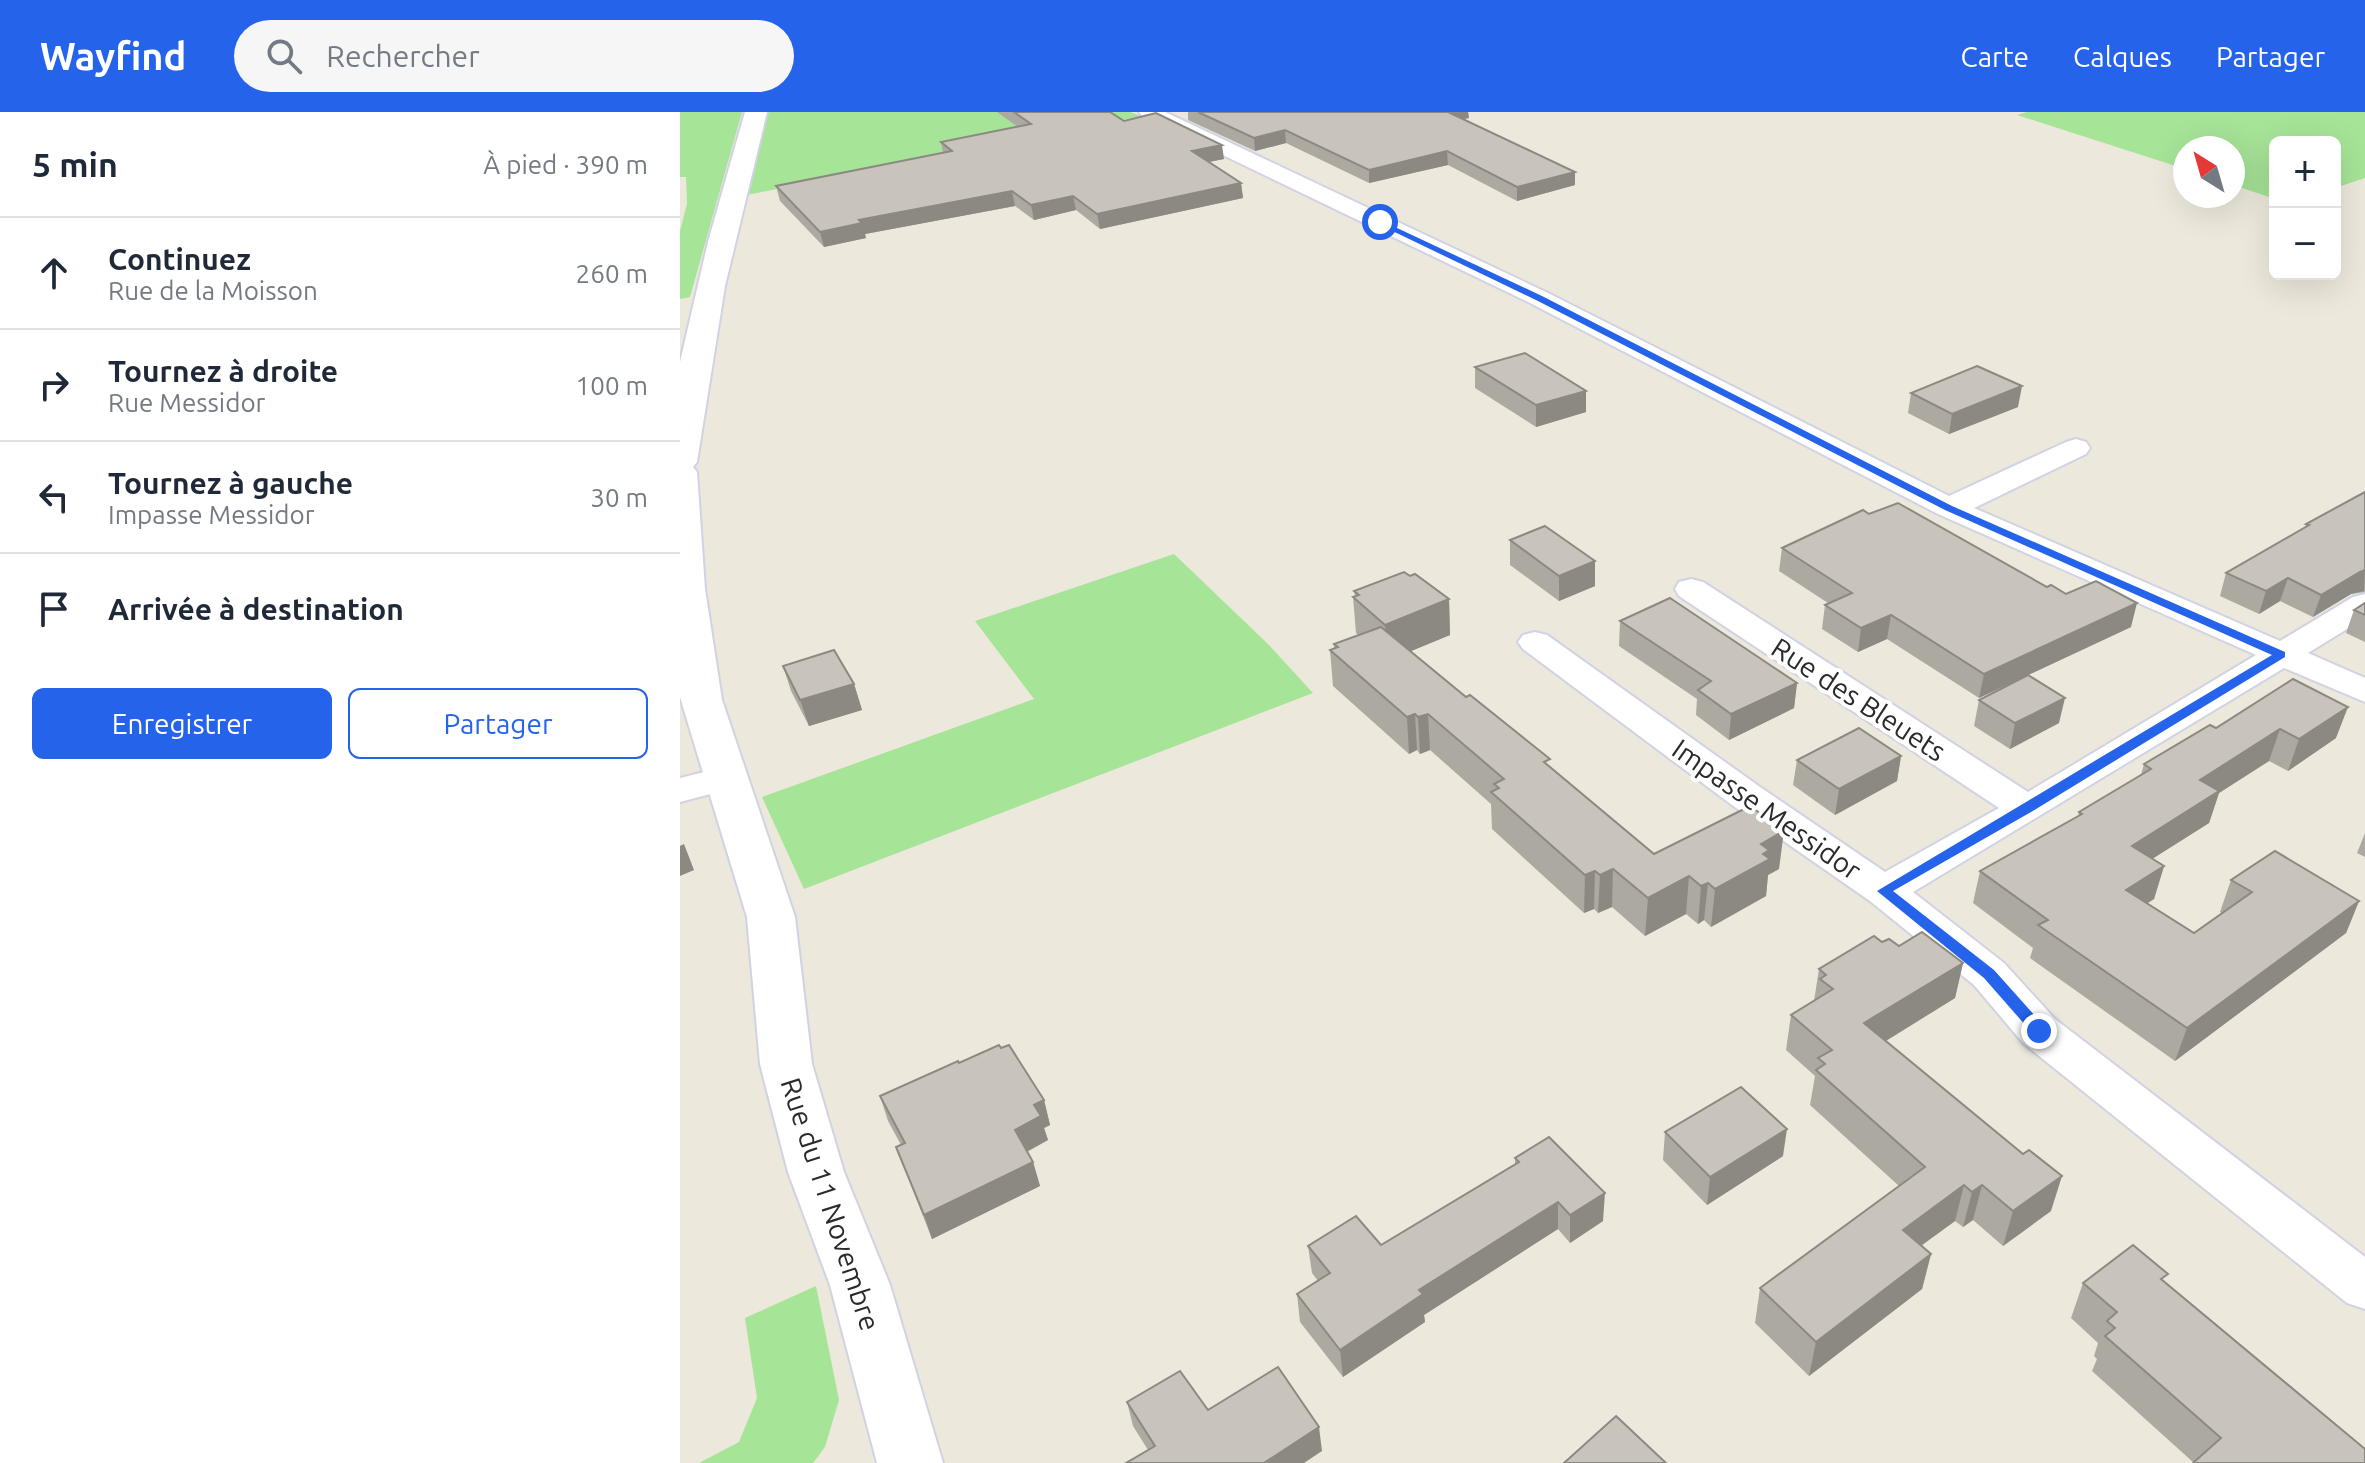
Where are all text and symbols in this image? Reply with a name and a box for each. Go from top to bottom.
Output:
search box [234,20,794,92]
icon: search [262,34,306,78]
text: Wayfind [40,35,186,77]
text: Rechercher [326,39,480,73]
text: Carte [1960,41,2029,72]
text: Calques [2073,41,2172,72]
text: Partager [2216,41,2325,72]
north arrow [2173,136,2245,208]
map controls [2269,136,2341,280]
button: + [2269,136,2341,208]
text: 5 min [32,145,118,183]
text: À pied · 390 m [483,150,648,179]
route start [1362,204,1398,240]
button: − [2269,208,2341,280]
text: Continuez [108,242,251,276]
icon: ahead [32,251,76,295]
text: 260 m [576,259,648,288]
text: Rue de la Moisson [108,276,318,305]
text: Tournez à droite [108,354,338,388]
icon: right [32,363,76,407]
text: 100 m [576,371,648,400]
text: Rue Messidor [108,388,265,417]
text: Tournez à gauche [108,466,353,500]
icon: left [32,475,76,519]
text: 30 m [590,483,648,512]
text: Impasse Messidor [108,500,315,529]
icon: arrive [32,587,76,631]
text: Arrivée à destination [108,592,404,626]
street label: Rue des Bleuets [1766,631,1952,767]
button: Enregistrer [32,688,332,759]
button: Partager [348,688,648,759]
street label: Impasse Messidor [1667,732,1867,886]
route end [2021,1013,2057,1049]
street label: Rue du 11 Novembre [775,1074,887,1334]

